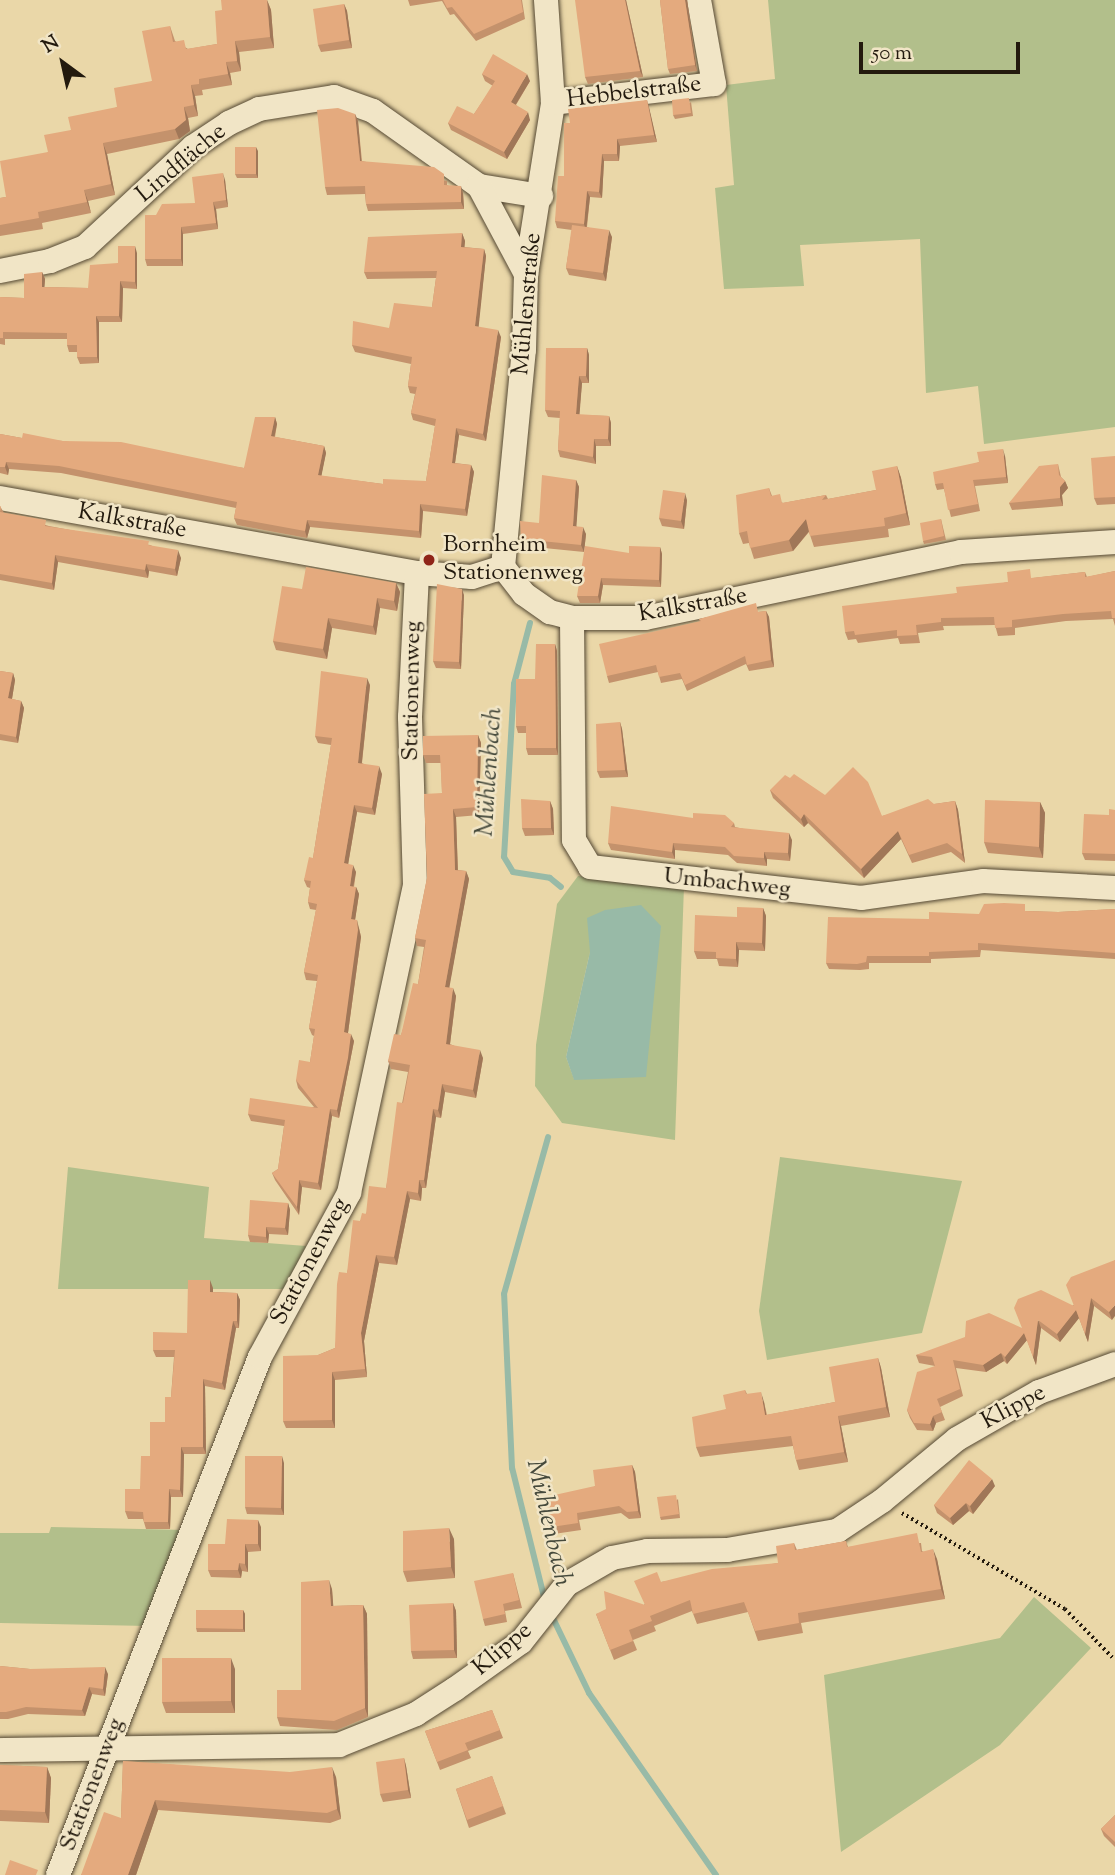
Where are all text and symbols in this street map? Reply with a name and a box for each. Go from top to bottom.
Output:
north arrow [28,28,98,98]
scale bar [863,28,1024,72]
text: N [38,30,65,60]
text: 50 m [872,39,912,69]
street label: Hebbelstraße [565,70,703,116]
street label: Lindfläche [131,118,233,210]
street label: Mühlenstraße [507,232,549,376]
street label: Kalkstraße [75,498,189,546]
place label: Bornheim Stationenweg [443,532,583,588]
marker: Bornheim Stationenweg [421,552,437,568]
street label: Kalkstraße [636,582,750,630]
street label: Stationenweg [397,621,429,761]
water label: Mühlenbach [470,706,510,838]
street label: Umbachweg [662,863,792,905]
street label: Stationenweg [265,1193,357,1331]
street label: Klippe [977,1379,1051,1437]
water label: Mühlenbach [518,1456,578,1590]
street label: Klippe [468,1617,538,1683]
street label: Stationenweg [54,1714,132,1856]

